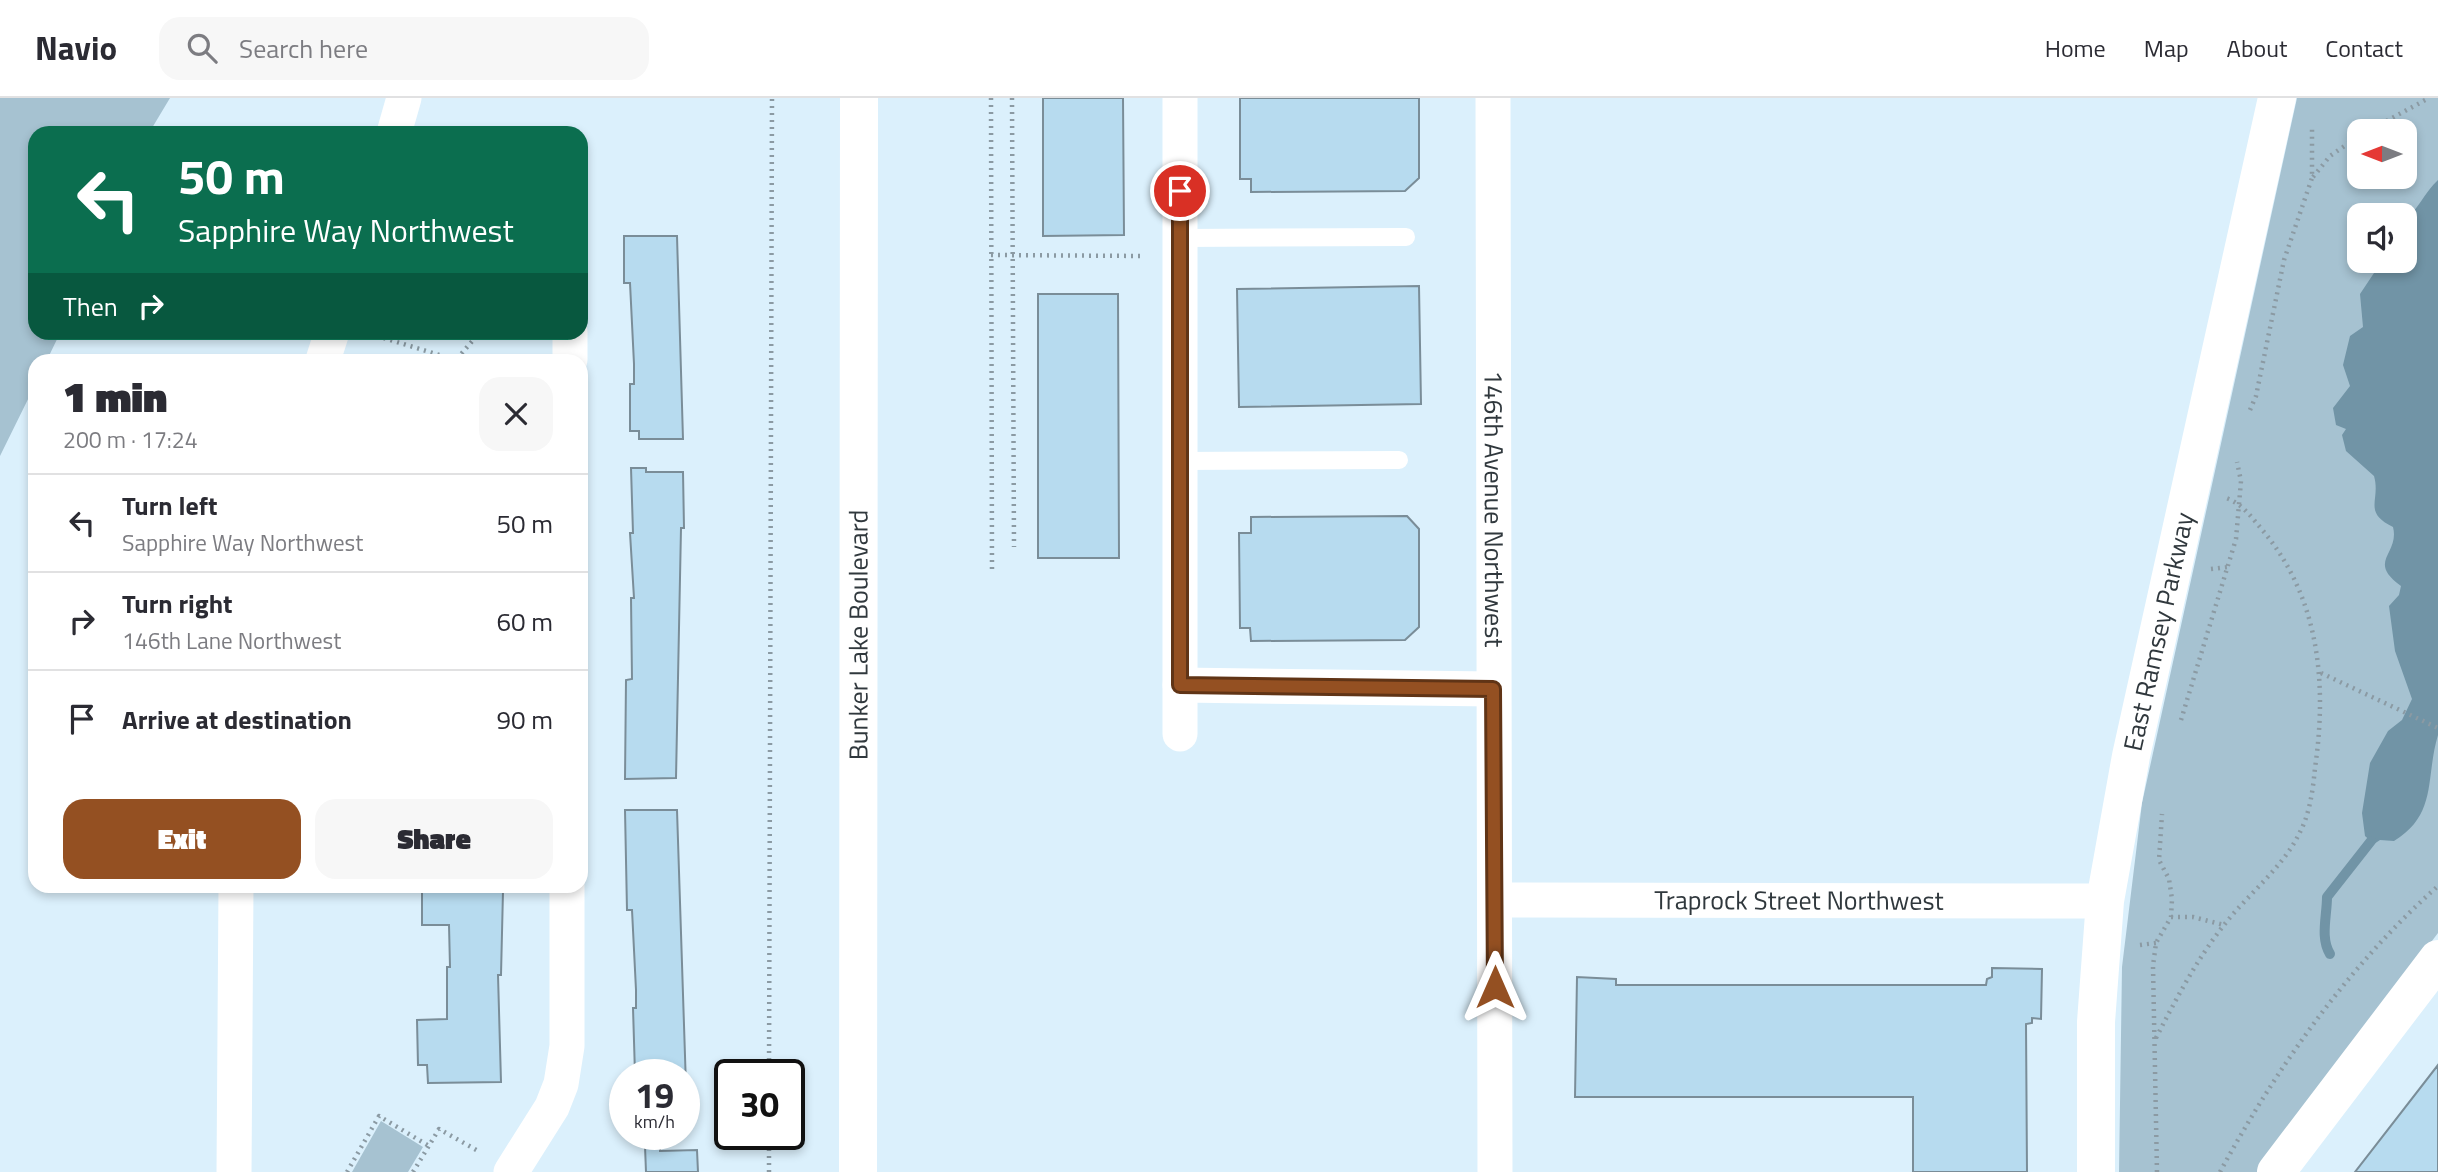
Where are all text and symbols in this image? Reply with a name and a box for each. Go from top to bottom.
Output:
search box [159,17,649,80]
text: Navio [35,23,117,73]
icon: search [183,29,221,67]
text: Search here [239,29,368,68]
text: Home [2045,30,2106,66]
text: Map [2144,30,2189,66]
text: About [2227,30,2287,66]
text: Contact [2325,30,2403,66]
north arrow [2347,119,2417,189]
map controls [2347,119,2417,273]
text: 50 m [178,138,285,213]
icon: left [63,154,154,245]
pin [1150,161,1210,221]
icon: arrive [1161,172,1199,210]
button: sound [2347,203,2417,273]
text: Sapphire Way Northwest [178,206,514,254]
text: Then [63,287,118,326]
icon: right [132,287,170,325]
text: 1 min [63,364,167,428]
street label: 146th Avenue Northwest [1475,371,1514,647]
button: close [479,377,553,451]
text: 200 m · 17:24 [63,422,198,457]
text: Turn left [122,486,217,525]
icon: left [63,504,101,542]
text: 50 m [496,504,553,543]
street label: East Ramsey Parkway [2113,509,2204,755]
street label: Bunker Lake Boulevard [838,510,878,760]
text: Sapphire Way Northwest [122,525,363,560]
text: Turn right [122,584,233,623]
icon: right [63,602,101,640]
text: 60 m [496,602,553,641]
text: 146th Lane Northwest [122,623,341,658]
icon: arrive [63,700,101,738]
text: Arrive at destination [122,700,352,739]
text: 90 m [496,700,553,739]
button: Exit [63,799,301,879]
button: Share [315,799,553,879]
street label: Traprock Street Northwest [1654,880,1944,920]
position arrow [1458,950,1532,1024]
speed limit sign: 30 [714,1059,805,1150]
text: 19 [635,1068,674,1122]
text: km/h [634,1108,675,1135]

